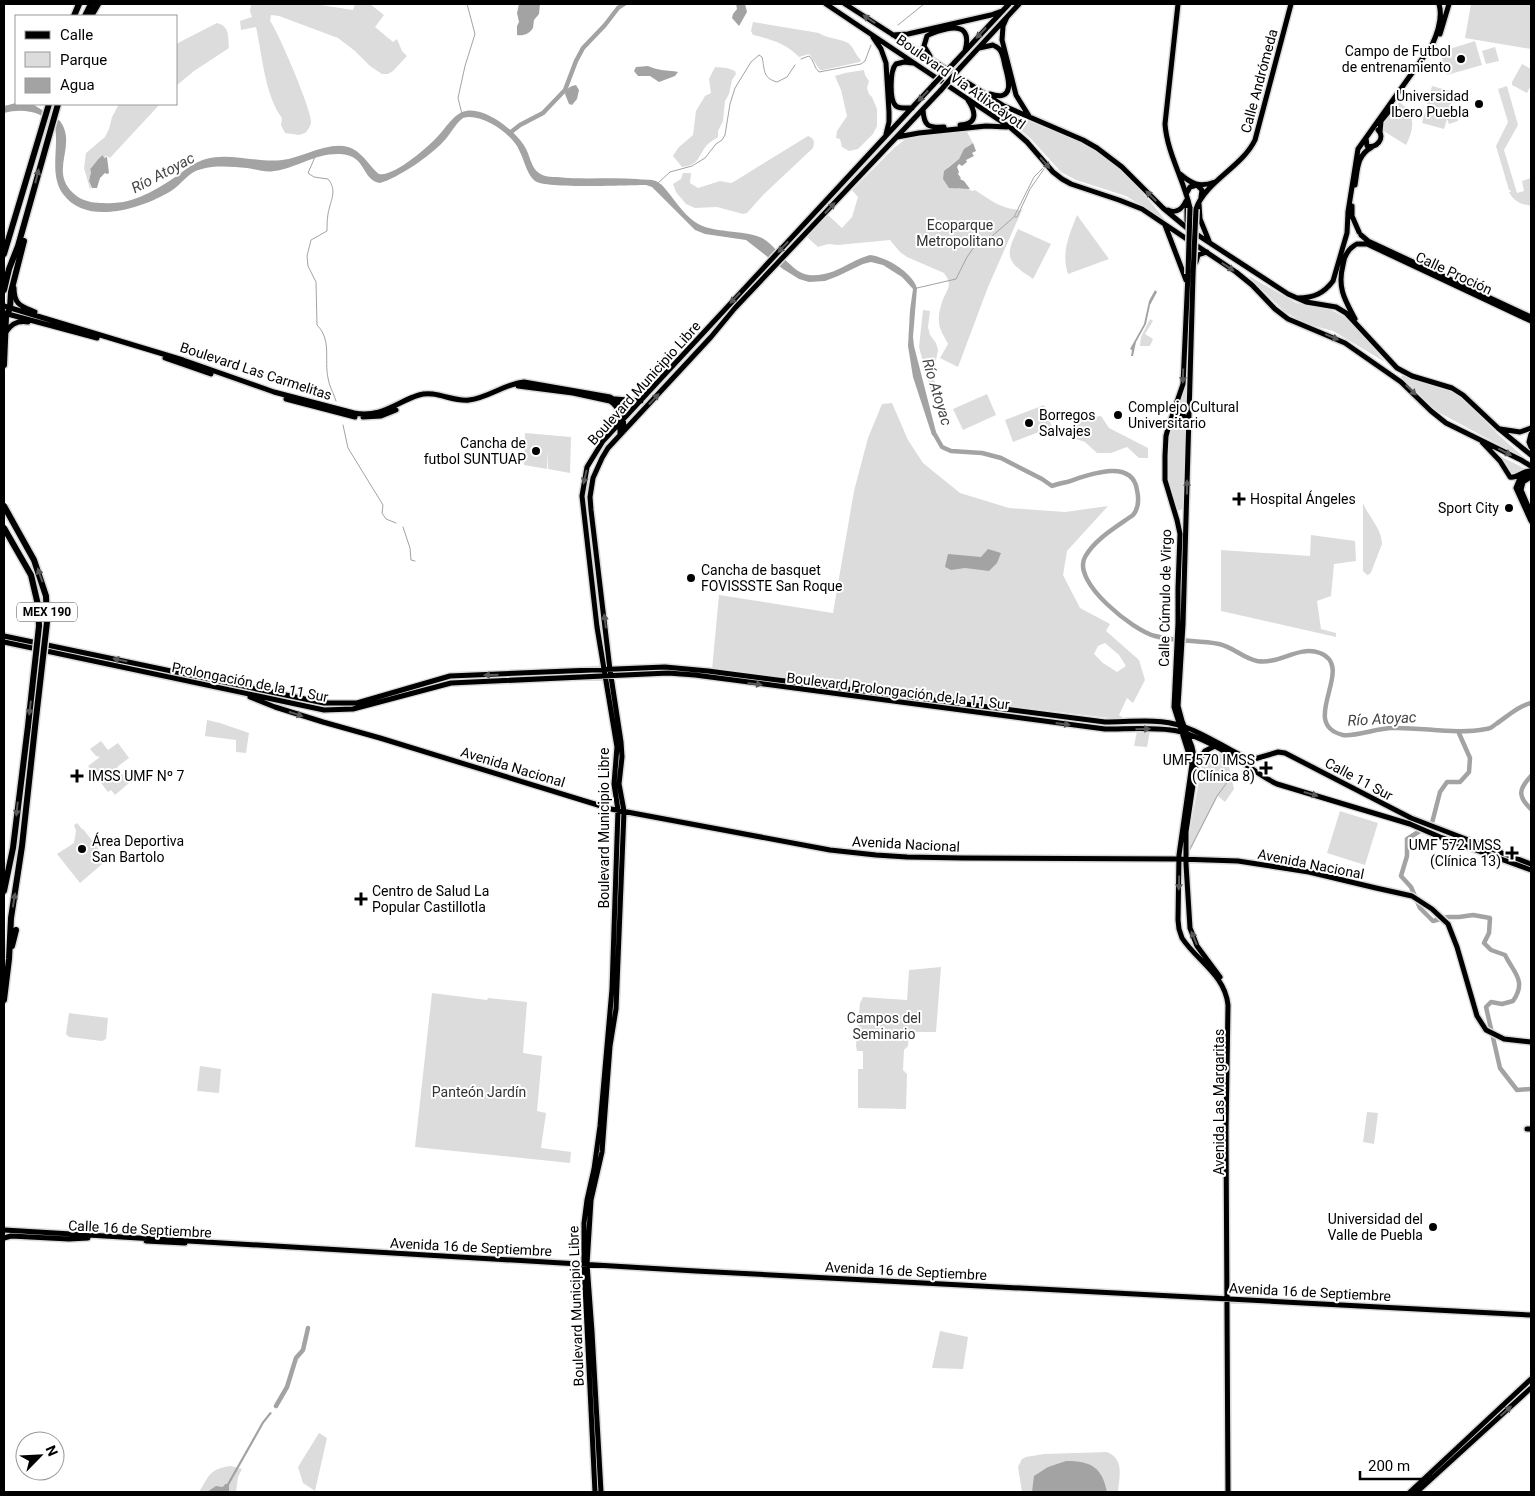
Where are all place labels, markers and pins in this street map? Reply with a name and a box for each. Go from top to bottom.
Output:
place label: Campo de Futbol de entrenamiento [1342,43,1451,75]
marker: Campo de Futbol de entrenamiento [1455,53,1467,65]
place label: Universidad Ibero Puebla [1391,88,1469,120]
marker: Universidad Ibero Puebla [1473,98,1485,110]
place label: Complejo Cultural Universitario [1128,399,1239,431]
place label: Borregos Salvajes [1039,407,1096,439]
marker: Complejo Cultural Universitario [1112,409,1124,421]
marker: Borregos Salvajes [1023,417,1035,429]
place label: Cancha de futbol SUNTUAP [424,435,526,467]
marker: Cancha de futbol SUNTUAP [530,445,542,457]
place label: Hospital Ángeles [1250,490,1356,507]
marker: Hospital Ángeles [1232,492,1246,506]
place label: Sport City [1438,500,1499,516]
marker: Sport City [1503,502,1515,514]
place label: Cancha de basquet FOVISSSTE San Roque [701,562,843,594]
marker: Cancha de basquet FOVISSSTE San Roque [685,572,697,584]
place label: UMF 570 IMSS (Clínica 8) [1163,752,1255,785]
marker: UMF 570 IMSS (Clínica 8) [1259,761,1273,775]
place label: IMSS UMF Nº 7 [88,768,184,784]
marker: IMSS UMF Nº 7 [70,769,84,783]
place label: Área Deportiva San Bartolo [92,832,184,865]
place label: UMF 572 IMSS (Clínica 13) [1409,837,1501,870]
marker: Área Deportiva San Bartolo [76,843,88,855]
marker: UMF 572 IMSS (Clínica 13) [1505,846,1519,860]
place label: Centro de Salud La Popular Castillotla [372,883,489,915]
marker: Centro de Salud La Popular Castillotla [354,892,368,906]
place label: Universidad del Valle de Puebla [1327,1211,1423,1243]
marker: Universidad del Valle de Puebla [1427,1221,1439,1233]

